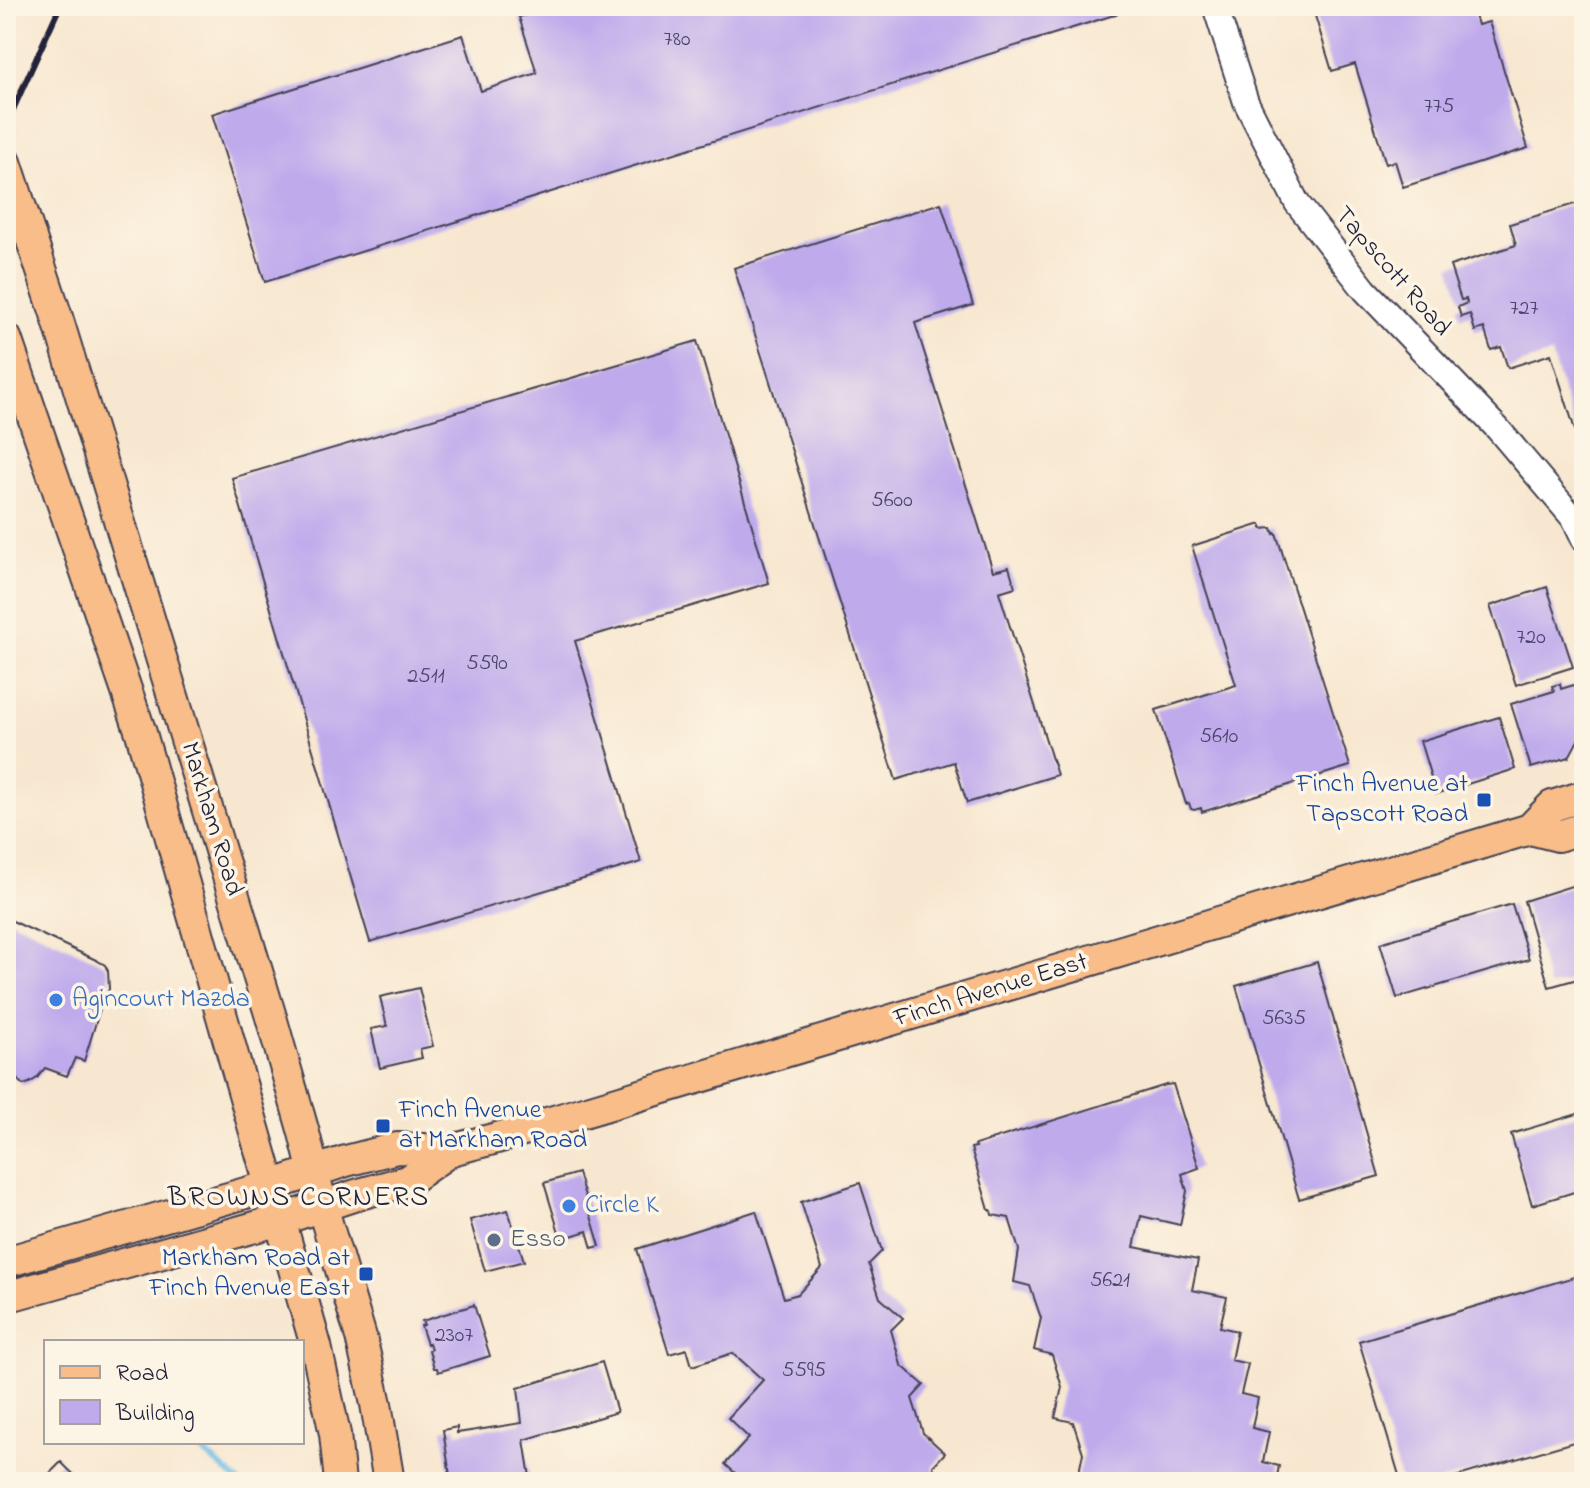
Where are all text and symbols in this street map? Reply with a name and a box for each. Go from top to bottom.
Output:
house number: 780 [664,24,690,56]
house number: 775 [1424,91,1454,123]
street label: Tapscott Road [1325,198,1460,346]
house number: 727 [1509,293,1539,325]
house number: 5600 [871,485,913,517]
house number: 720 [1516,622,1546,654]
house number: 5590 [466,648,508,680]
house number: 2511 [407,661,445,693]
house number: 5610 [1200,721,1238,753]
street label: Markham Road [170,737,253,901]
place label: Finch Avenue at Tapscott Road [1295,766,1468,834]
marker: Finch Avenue at Tapscott Road [1475,791,1493,809]
street label: Finch Avenue East [888,943,1093,1039]
place label: Agincourt Mazda [72,981,250,1019]
marker: Agincourt Mazda [47,991,65,1009]
house number: 5635 [1262,1003,1306,1035]
place label: Finch Avenue at Markham Road [398,1092,588,1160]
marker: Finch Avenue at Markham Road [374,1117,392,1135]
district label: BROWNS CORNERS [167,1178,430,1219]
place label: Circle K [585,1187,659,1225]
marker: Circle K [560,1197,578,1215]
place label: Esso [510,1221,566,1259]
marker: Esso [485,1231,503,1249]
place label: Markham Road at Finch Avenue East [148,1240,350,1308]
marker: Markham Road at Finch Avenue East [357,1265,375,1283]
house number: 5621 [1090,1265,1130,1297]
house number: 2307 [435,1320,473,1352]
legend [44,1340,304,1444]
house number: 5595 [782,1355,826,1387]
text: Road [116,1357,169,1392]
text: Building [115,1397,195,1432]

